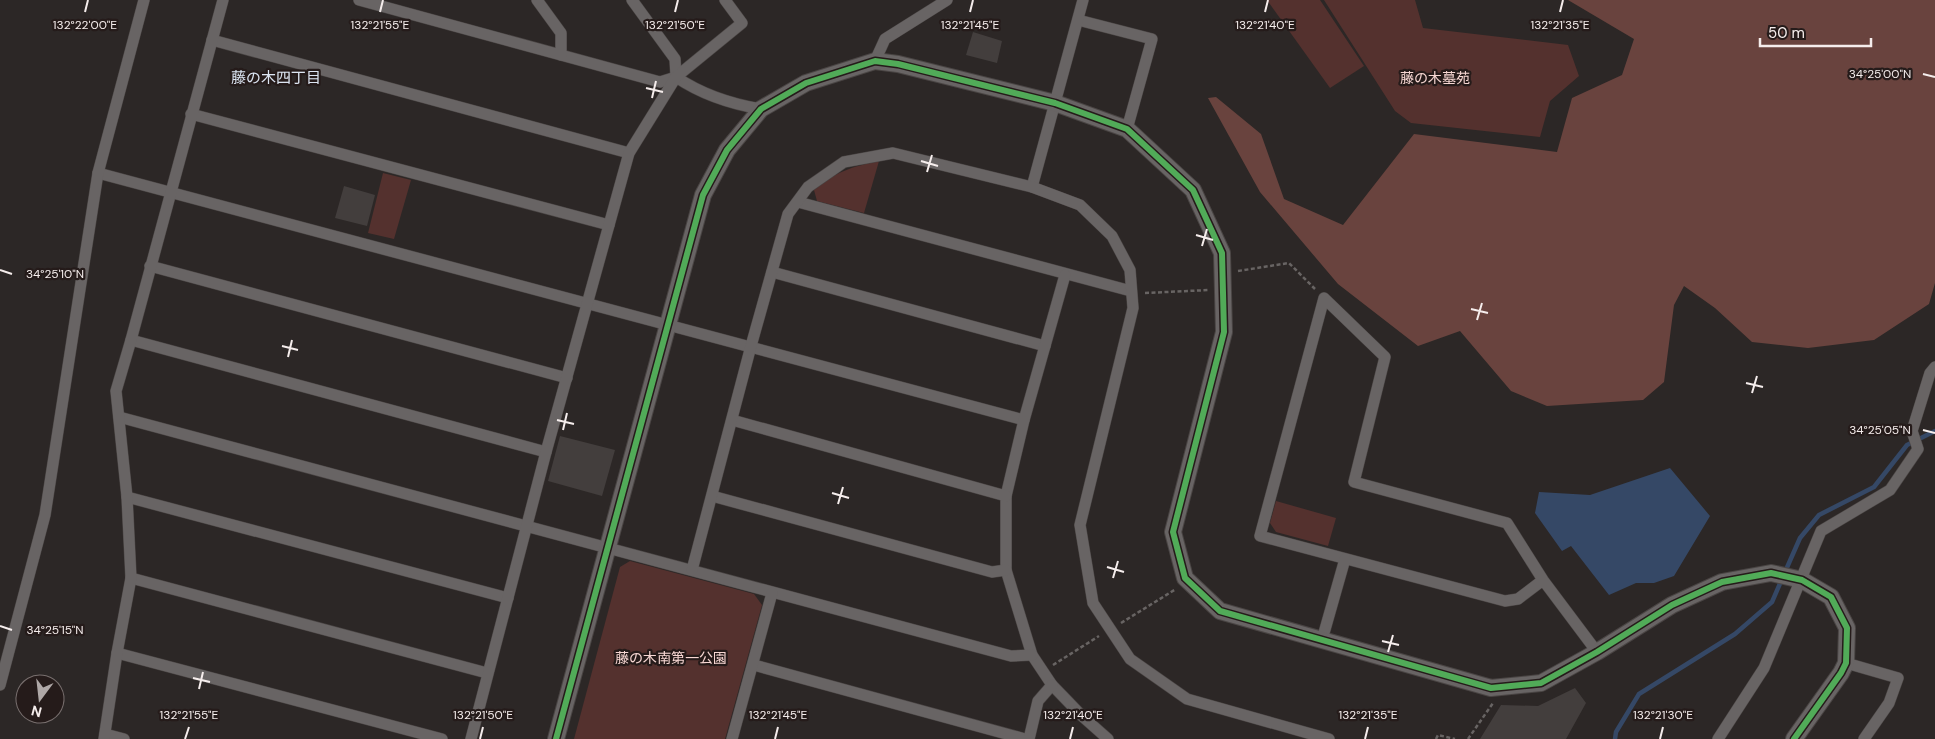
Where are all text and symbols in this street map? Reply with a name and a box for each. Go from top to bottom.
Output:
scale bar [1760,15,1871,47]
text: 132°22'00"E [53,17,117,33]
text: 132°21'55"E [351,17,410,33]
text: 132°21'50"E [645,17,705,33]
text: 132°21'45"E [941,17,999,33]
text: 132°21'40"E [1235,17,1295,33]
text: 132°21'35"E [1531,17,1590,33]
text: 50 m [1768,23,1805,43]
text: 34°25'00"N [1849,66,1911,82]
district label: 藤の木四丁目 [231,68,321,88]
park label: 藤の木墓苑 [1400,69,1470,87]
text: 34°25'10"N [26,266,84,282]
text: 34°25'05"N [1849,422,1911,438]
text: 34°25'15"N [26,622,84,638]
park label: 藤の木南第一公園 [615,649,727,667]
north arrow [15,674,65,724]
text: N [29,702,44,722]
text: 132°21'55"E [160,707,219,723]
text: 132°21'50"E [453,707,513,723]
text: 132°21'45"E [749,707,807,723]
text: 132°21'40"E [1043,707,1103,723]
text: 132°21'35"E [1339,707,1398,723]
text: 132°21'30"E [1633,707,1693,723]

